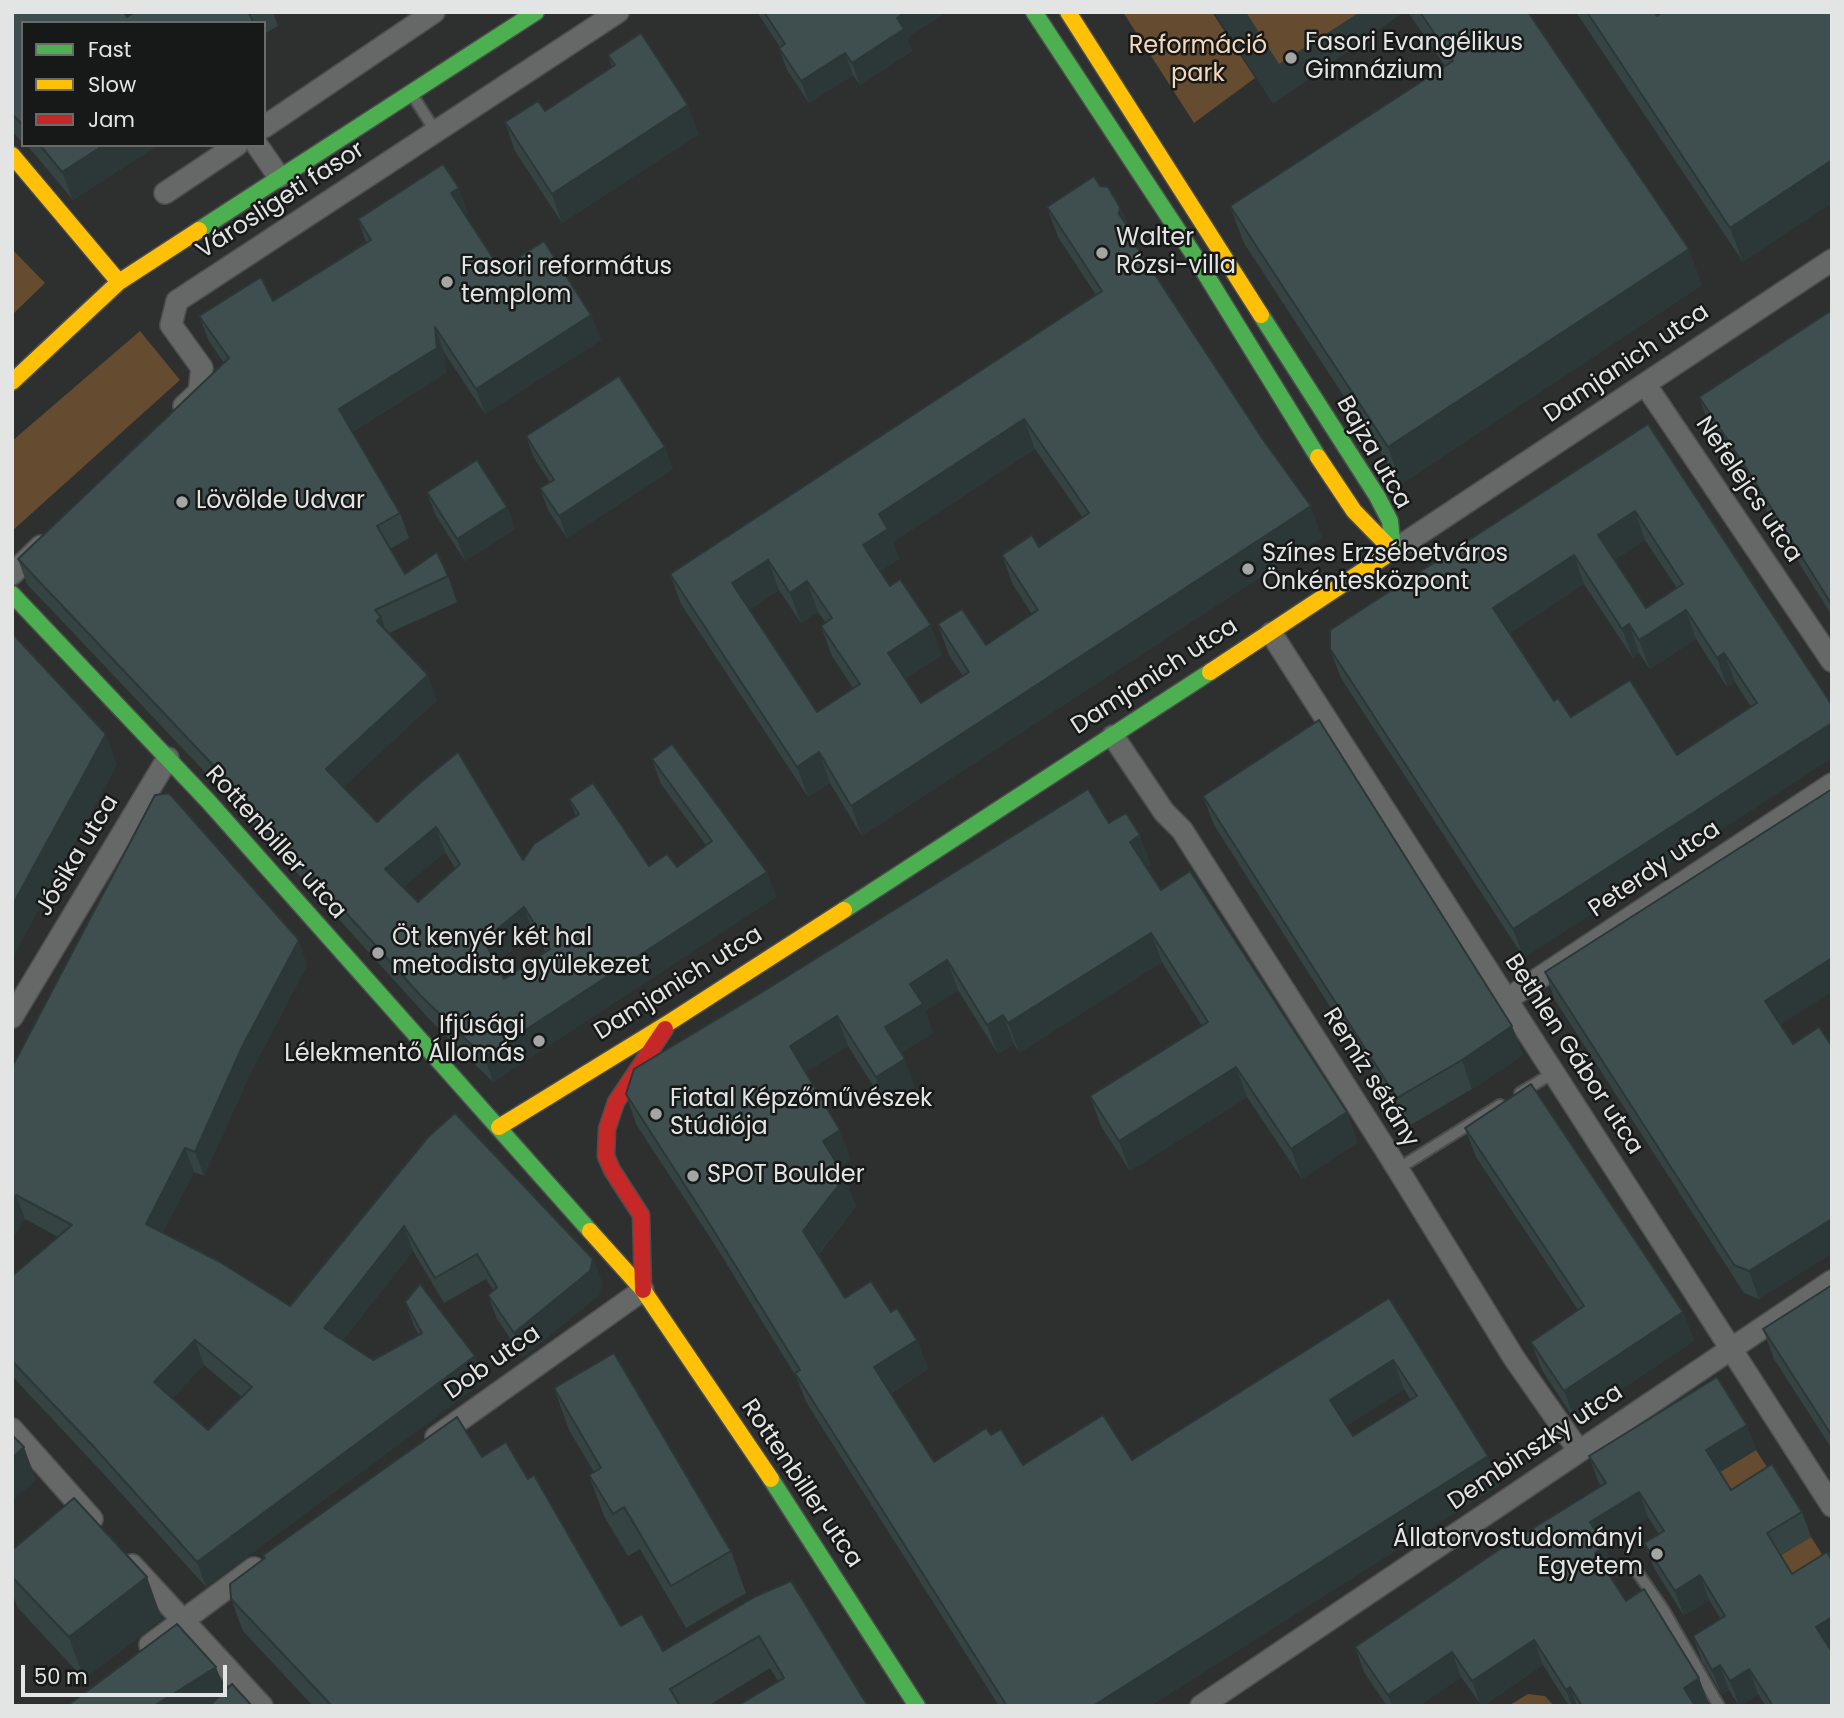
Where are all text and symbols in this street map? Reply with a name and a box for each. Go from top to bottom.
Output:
legend [21,21,266,147]
place label: Fasori Evangélikus Gimnázium [1305,30,1523,86]
park label: Reformáció park [1129,33,1267,89]
text: Fast [88,35,131,64]
marker: Fasori Evangélikus Gimnázium [1283,50,1299,66]
text: Slow [88,70,136,99]
text: Jam [88,105,135,134]
street label: Városligeti fasor [192,136,370,266]
place label: Walter Rózsi-villa [1116,225,1236,281]
marker: Walter Rózsi-villa [1094,245,1110,261]
place label: Fasori református templom [461,254,672,310]
marker: Fasori református templom [439,274,455,290]
street label: Damjanich utca [1539,298,1715,430]
street label: Bajza utca [1329,392,1417,514]
street label: Nefelejcs utca [1689,412,1807,568]
place label: Lövölde Udvar [196,488,365,516]
marker: Lövölde Udvar [174,494,190,510]
place label: Színes Erzsébetváros Önkéntesközpont [1262,541,1508,597]
marker: Színes Erzsébetváros Önkéntesközpont [1240,561,1256,577]
street label: Damjanich utca [1066,612,1244,742]
street label: Rottenbiller utca [198,760,352,926]
street label: Jósika utca [31,790,125,922]
street label: Peterdy utca [1584,815,1726,925]
street label: Damjanich utca [590,921,768,1047]
place label: Öt kenyér két hal metodista gyülekezet [392,925,649,981]
marker: Öt kenyér két hal metodista gyülekezet [370,945,386,961]
street label: Bethlen Gábor utca [1497,949,1649,1161]
street label: Remíz sétány [1316,1003,1424,1153]
place label: Ifjúsági Lélekmentő Állomás [284,1013,525,1069]
marker: Ifjúsági Lélekmentő Állomás [531,1033,547,1049]
place label: Fiatal Képzőművészek Stúdiója [670,1086,932,1142]
marker: Fiatal Képzőművészek Stúdiója [648,1106,664,1122]
place label: SPOT Boulder [707,1162,865,1190]
marker: SPOT Boulder [685,1168,701,1184]
street label: Dob utca [440,1320,546,1406]
street label: Dembinszky utca [1443,1379,1629,1517]
street label: Rottenbiller utca [734,1394,868,1574]
place label: Állatorvostudományi Egyetem [1393,1526,1643,1582]
marker: Állatorvostudományi Egyetem [1649,1546,1665,1562]
scale bar [24,1652,231,1696]
text: 50 m [34,1662,88,1691]

